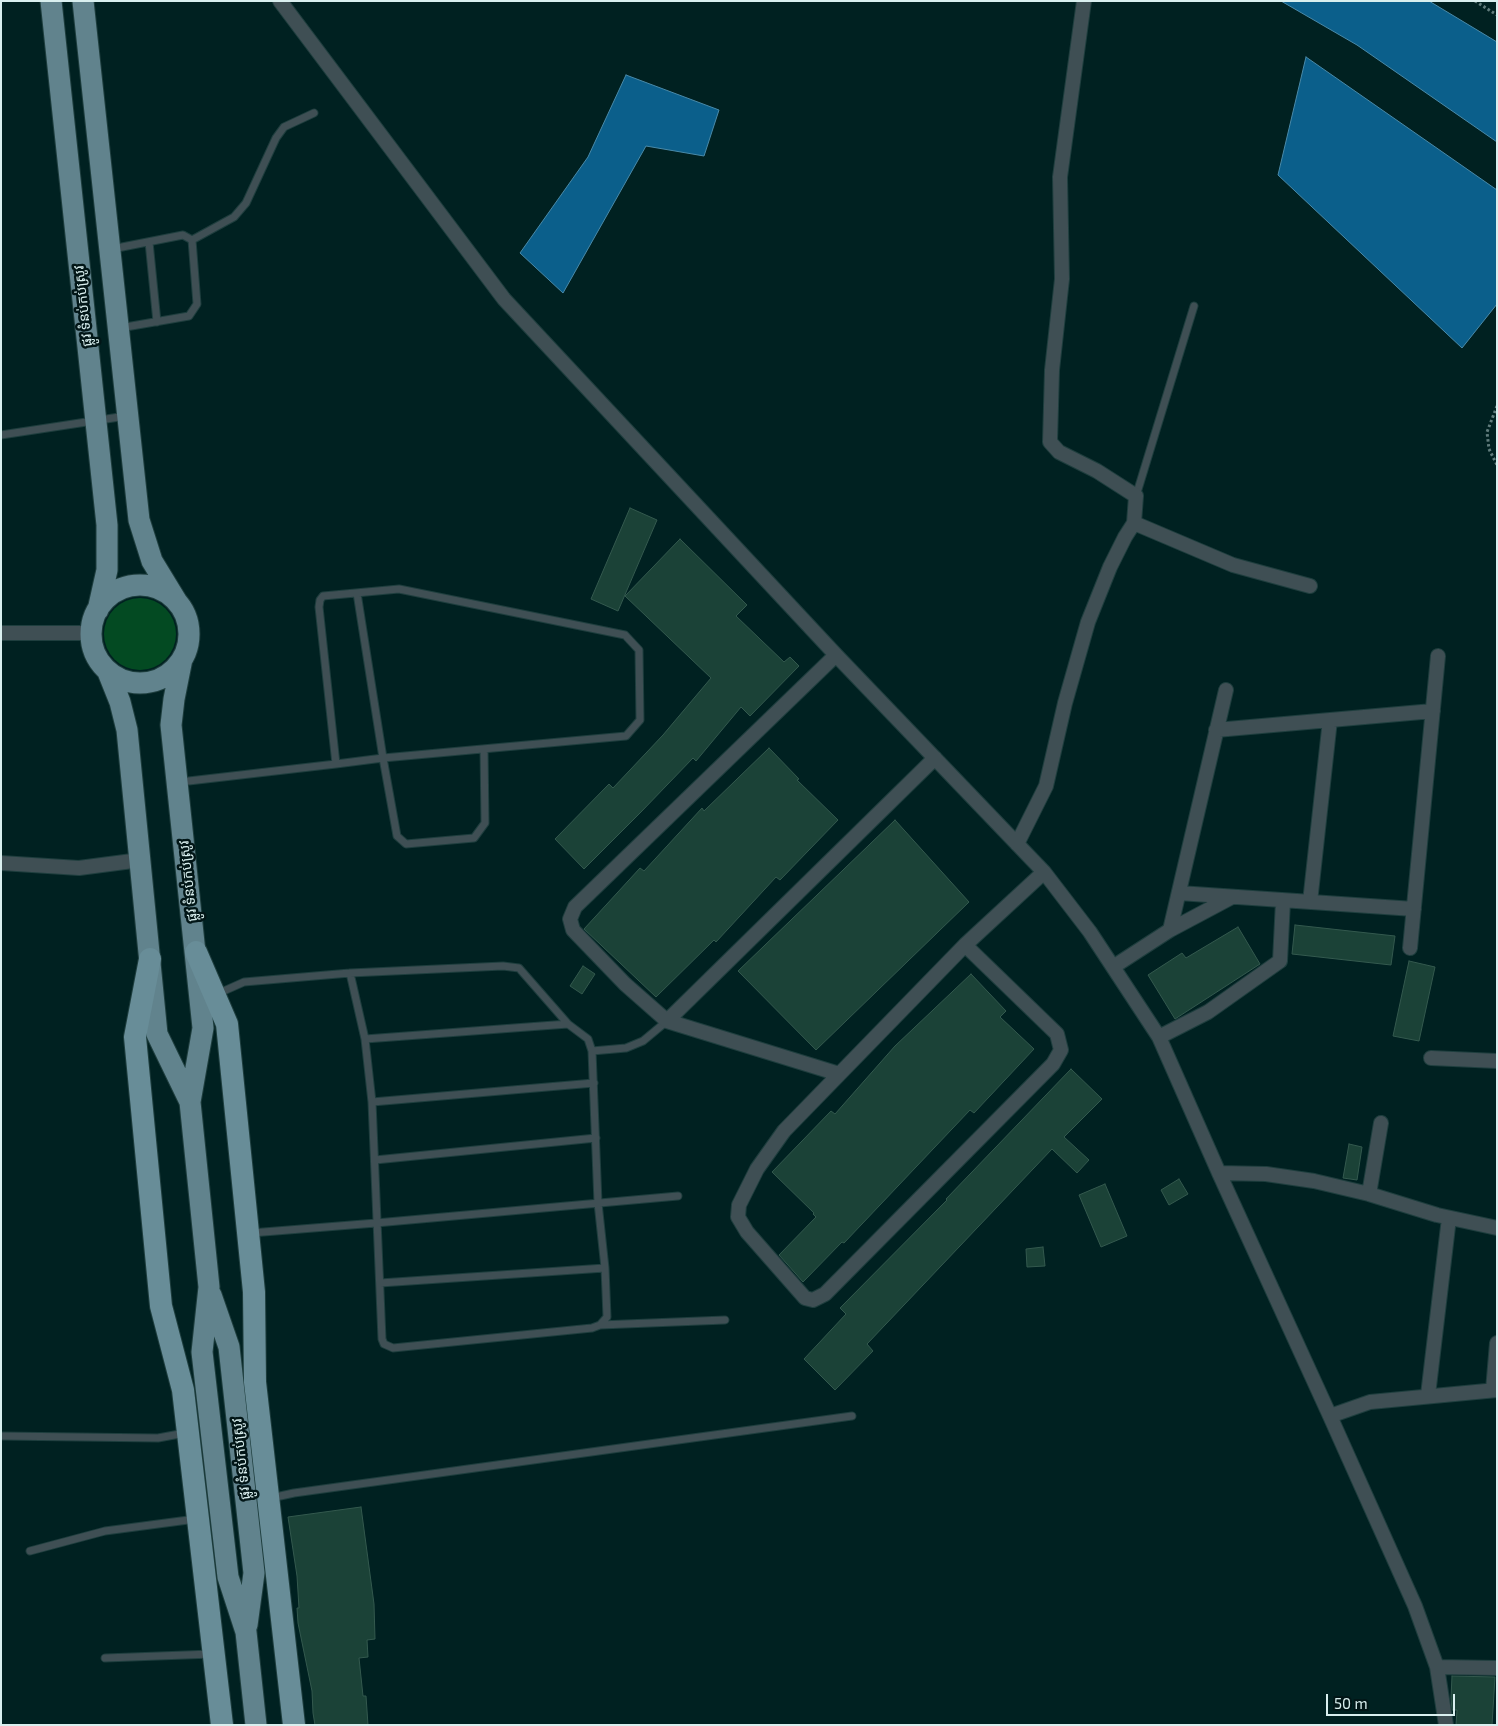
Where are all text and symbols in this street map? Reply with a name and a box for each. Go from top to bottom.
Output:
street label: ផ្លូវ ទំនប់កប់ស្រូវ [70,264,96,348]
street label: ផ្លូវ ទំនប់កប់ស្រូវ [175,839,201,923]
street label: ផ្លូវ ទំនប់កប់ស្រូវ [228,1417,254,1501]
scale bar [1328,1684,1457,1716]
text: 50 m [1334,1694,1368,1712]

